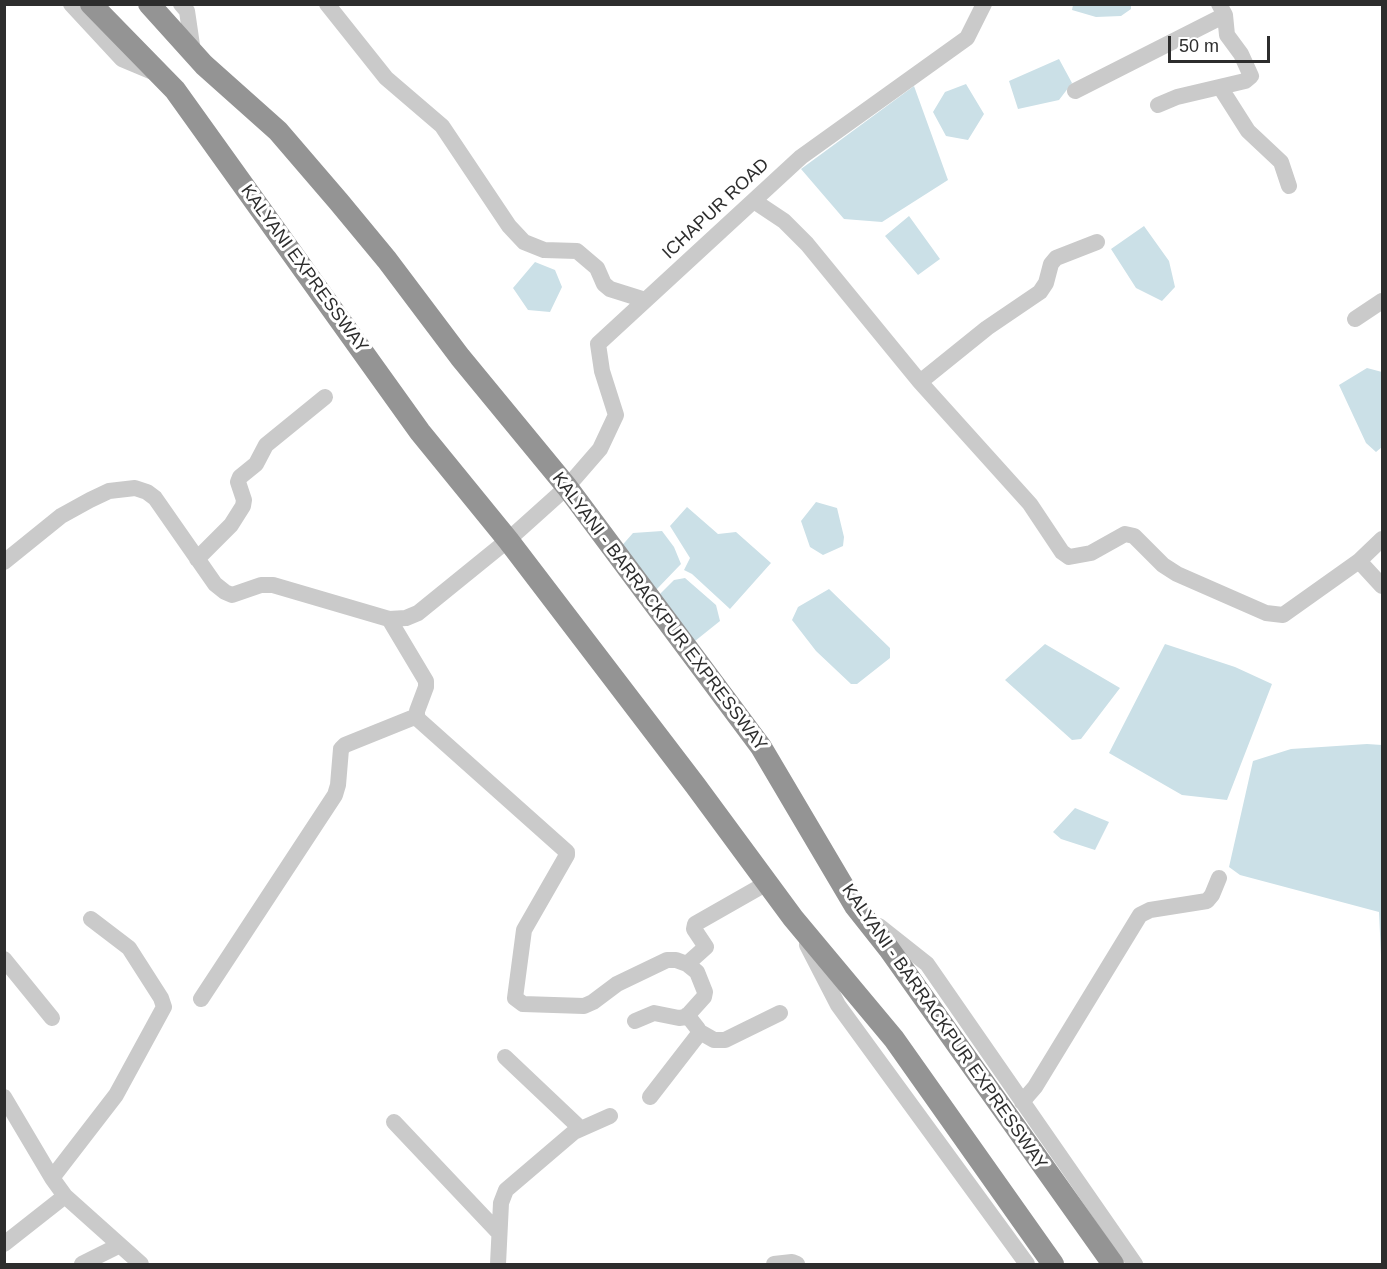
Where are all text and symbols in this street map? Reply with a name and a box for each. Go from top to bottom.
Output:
scale bar [1171,24,1273,62]
text: 50 m [1179,36,1219,56]
street label: ICHAPUR ROAD [658,154,774,264]
street label: KALYANI EXPRESSWAY [236,181,372,357]
street label: KALYANI - BARRACKPUR EXPRESSWAY [547,468,771,756]
street label: KALYANI - BARRACKPUR EXPRESSWAY [837,880,1051,1174]

